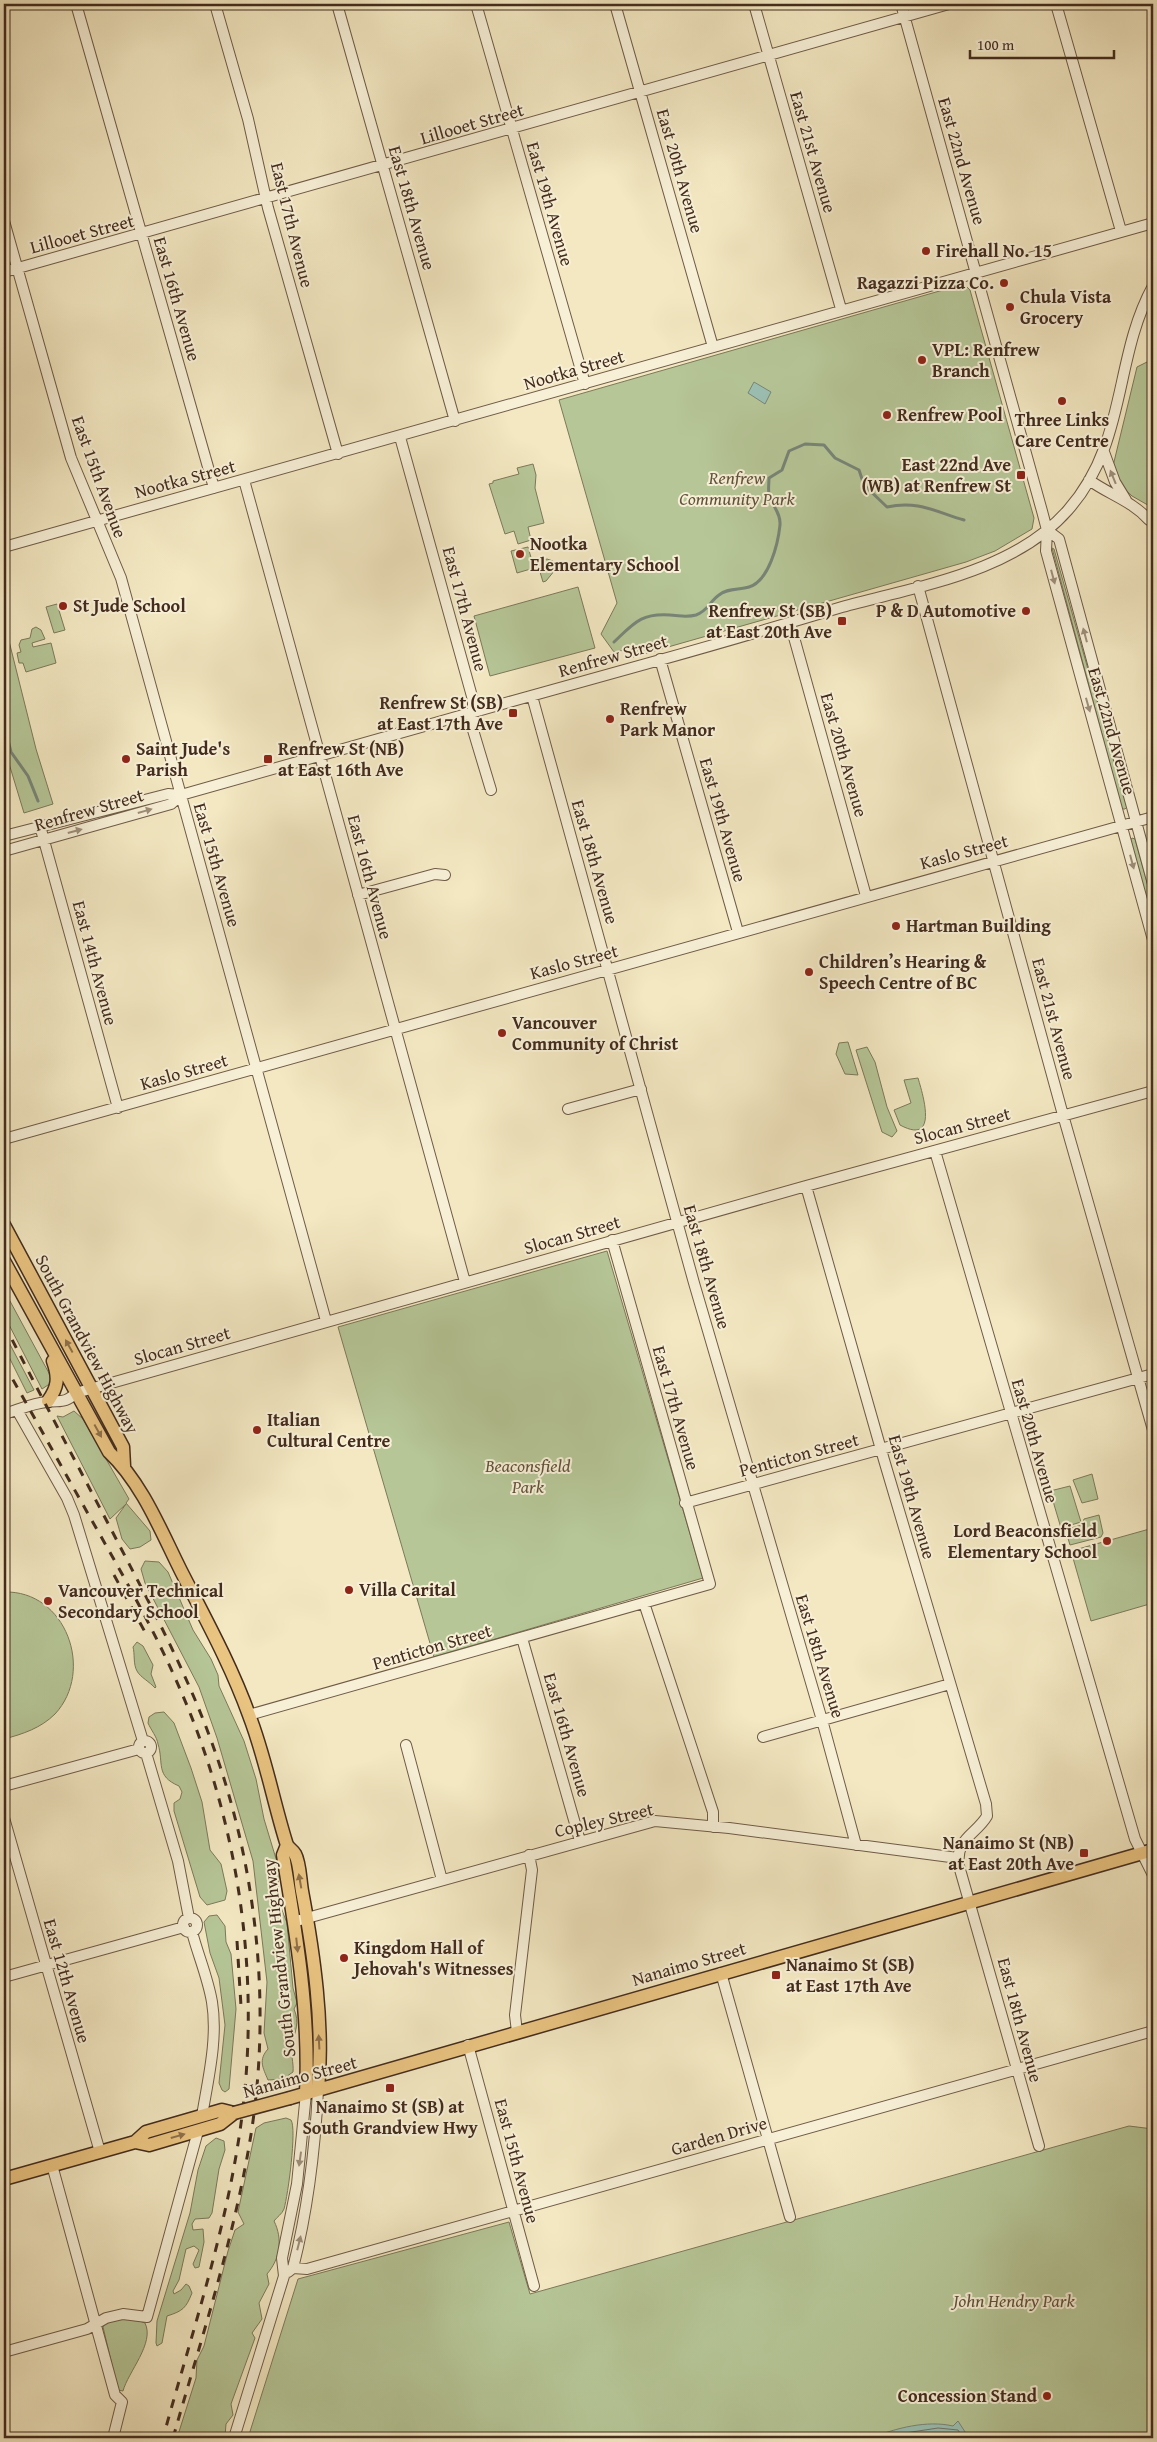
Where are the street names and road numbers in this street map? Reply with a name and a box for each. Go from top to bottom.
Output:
street label: East 21st Avenue [783,88,844,216]
street label: East 22nd Avenue [931,94,994,228]
street label: Lillooet Street [417,96,527,151]
street label: East 20th Avenue [650,106,711,236]
street label: East 19th Avenue [520,139,581,269]
street label: East 18th Avenue [382,143,443,273]
street label: East 17th Avenue [264,159,321,290]
street label: Lillooet Street [27,207,137,260]
street label: East 16th Avenue [147,234,208,364]
street label: Nootka Street [520,342,628,397]
street label: East 15th Avenue [65,412,134,542]
street label: Nootka Street [131,452,239,505]
street label: East 17th Avenue [436,543,495,674]
street label: Renfrew Street [555,627,671,684]
street label: East 22nd Avenue [1081,664,1144,798]
street label: East 20th Avenue [814,690,875,820]
street label: East 19th Avenue [693,755,754,885]
street label: Renfrew Street [31,781,147,838]
street label: East 18th Avenue [565,797,626,927]
street label: East 15th Avenue [187,800,248,930]
street label: East 16th Avenue [341,811,400,942]
street label: Kaslo Street [917,827,1011,876]
street label: East 14th Avenue [66,897,125,1028]
street label: Kaslo Street [527,937,621,986]
street label: East 21st Avenue [1025,955,1084,1083]
street label: Kaslo Street [137,1046,231,1097]
street label: Slocan Street [911,1099,1014,1151]
street label: East 18th Avenue [677,1202,738,1332]
street label: Slocan Street [520,1208,624,1261]
street label: South Grandview Highway [29,1249,146,1438]
street label: Slocan Street [130,1319,234,1372]
street label: East 17th Avenue [646,1343,707,1473]
street label: East 20th Avenue [1005,1376,1066,1506]
street label: Penticton Street [736,1425,862,1483]
street label: East 19th Avenue [882,1432,943,1562]
street label: East 18th Avenue [789,1591,852,1721]
street label: Penticton Street [369,1616,495,1676]
street label: East 16th Avenue [537,1670,598,1800]
street label: Copley Street [552,1795,657,1844]
street label: South Grandview Highway [255,1857,302,2059]
street label: East 12th Avenue [37,1916,98,2046]
street label: Nanaimo Street [629,1934,750,1993]
street label: East 18th Avenue [991,1954,1050,2085]
street label: Nanaimo Street [240,2048,361,2105]
street label: East 15th Avenue [488,2095,547,2226]
street label: Garden Drive [668,2109,770,2162]

